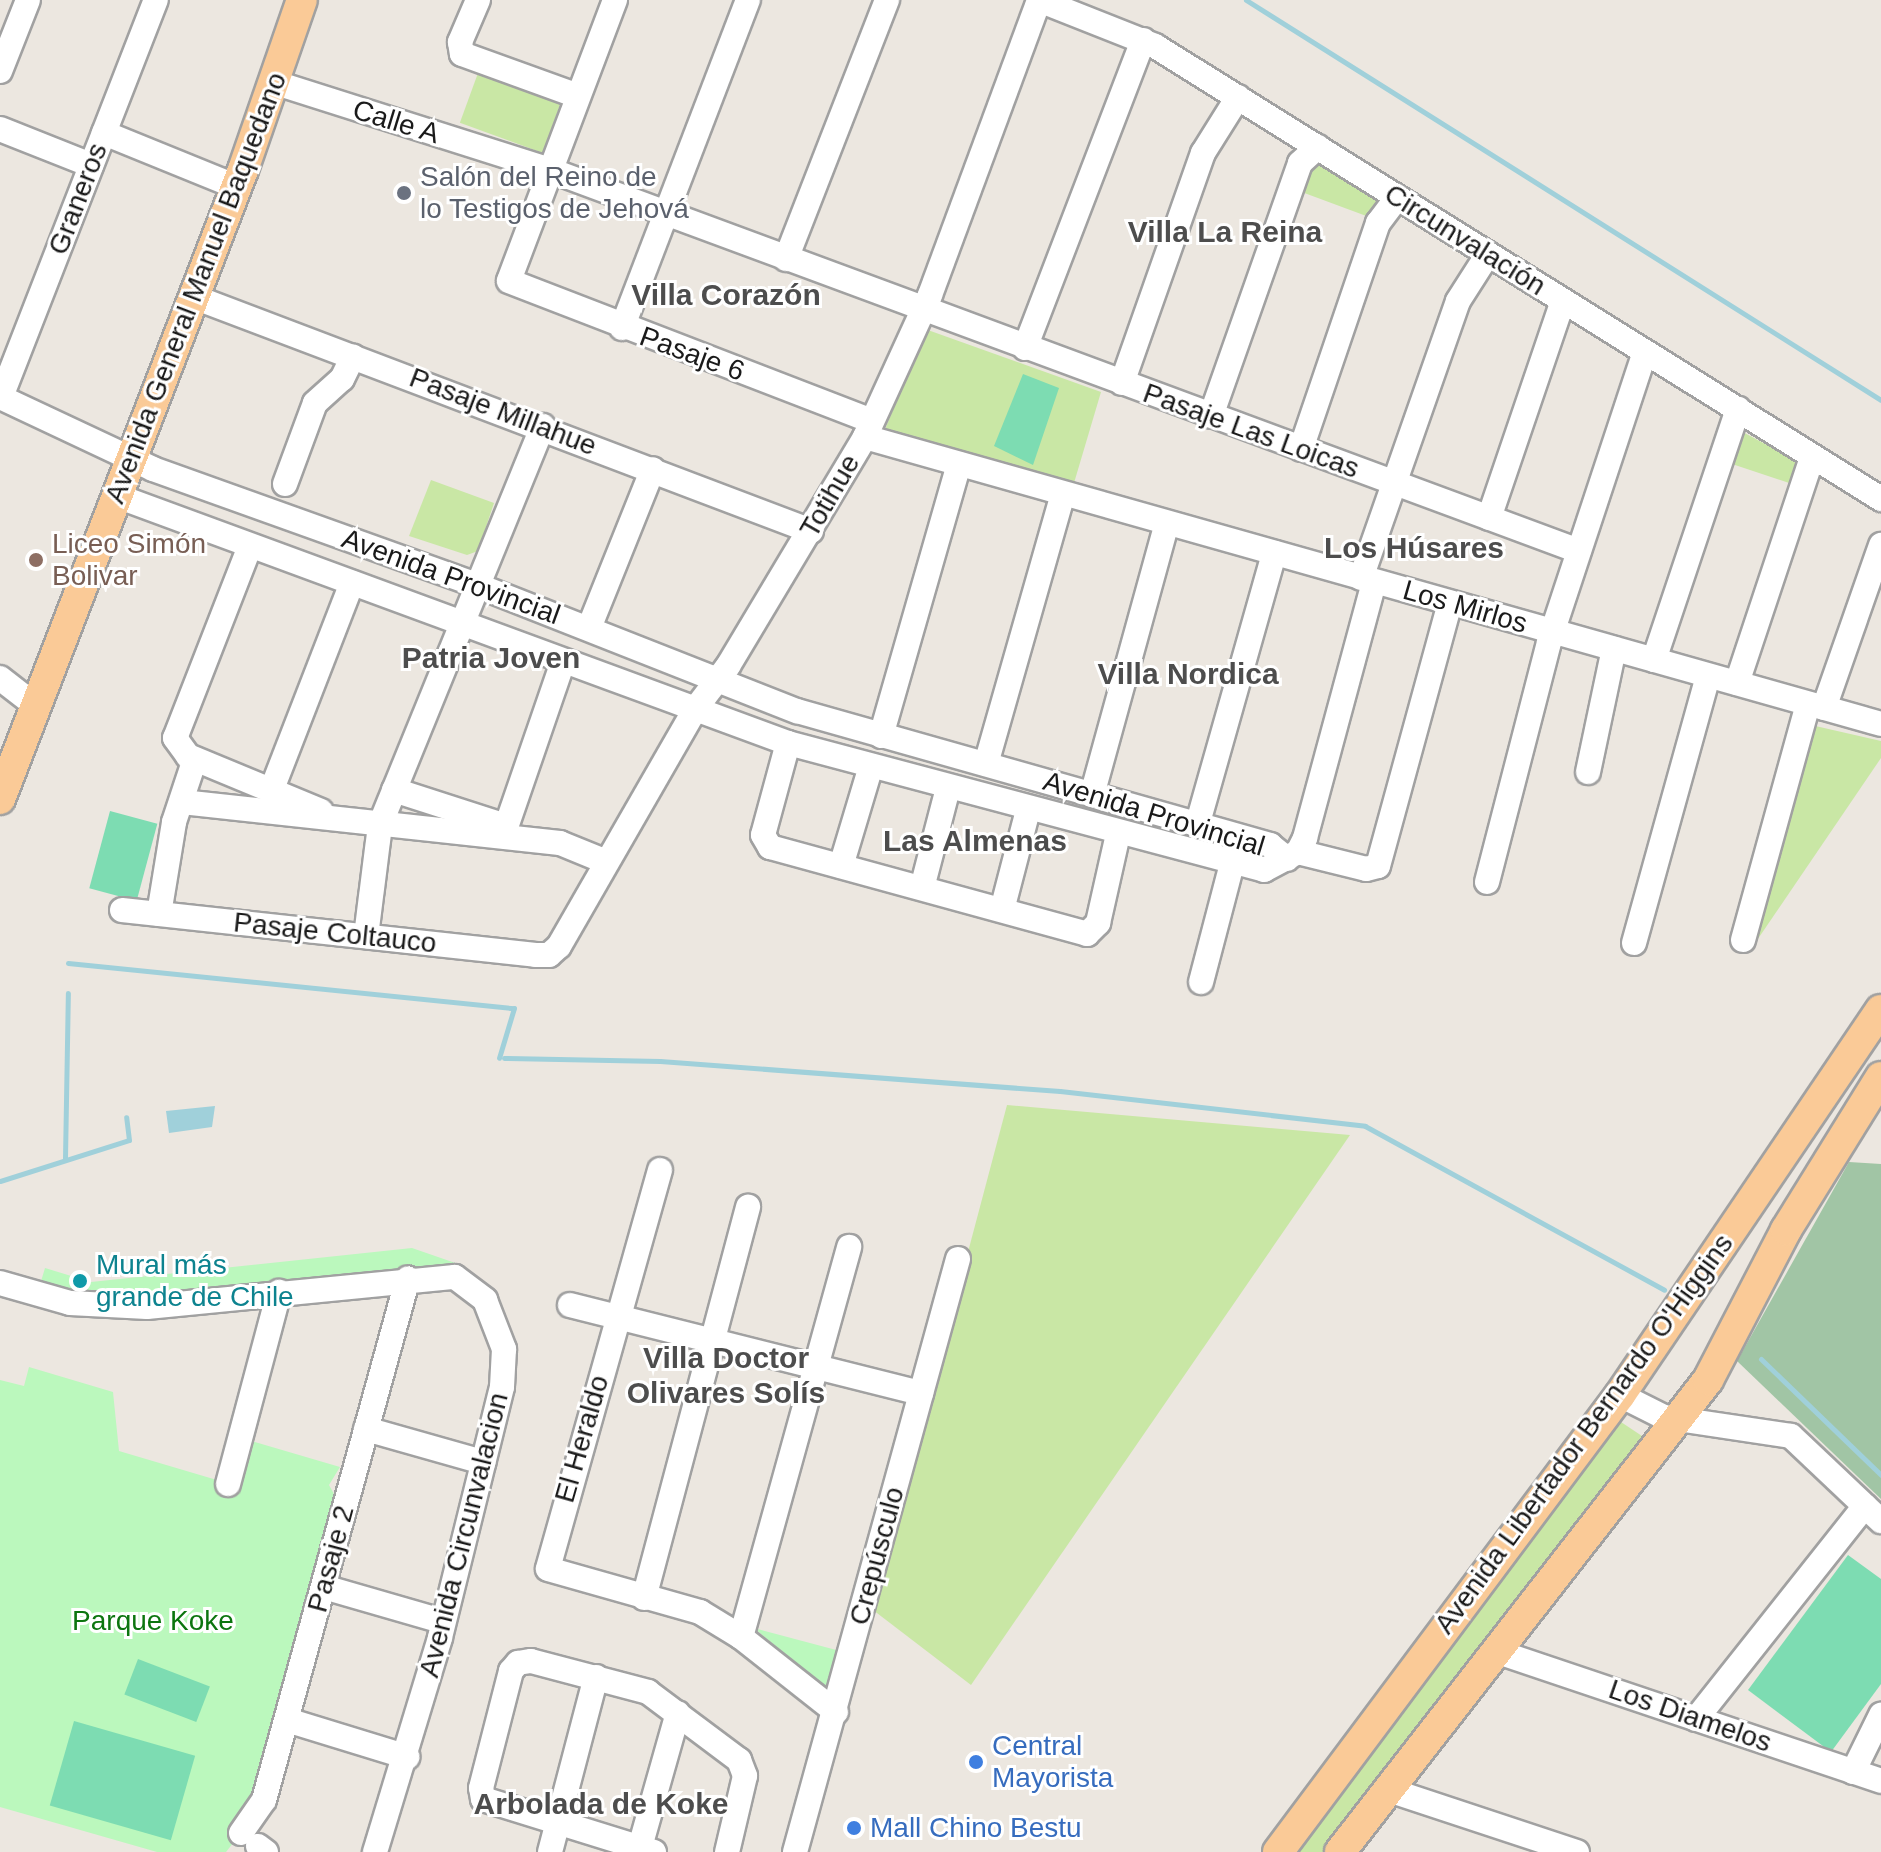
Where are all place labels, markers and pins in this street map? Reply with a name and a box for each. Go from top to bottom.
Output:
place label: Salón del Reino de lo Testigos de Jehová [420,160,689,226]
marker: Salón del Reino de lo Testigos de Jehová [395,184,413,202]
place label: Liceo Simón Bolivar [52,527,206,593]
marker: Liceo Simón Bolivar [27,551,45,569]
place label: Mural más grande de Chile [96,1248,294,1314]
marker: Mural más grande de Chile [71,1272,89,1290]
place label: Central Mayorista [992,1729,1113,1795]
marker: Central Mayorista [967,1753,985,1771]
place label: Mall Chino Bestu [870,1811,1082,1845]
marker: Mall Chino Bestu [845,1819,863,1837]

